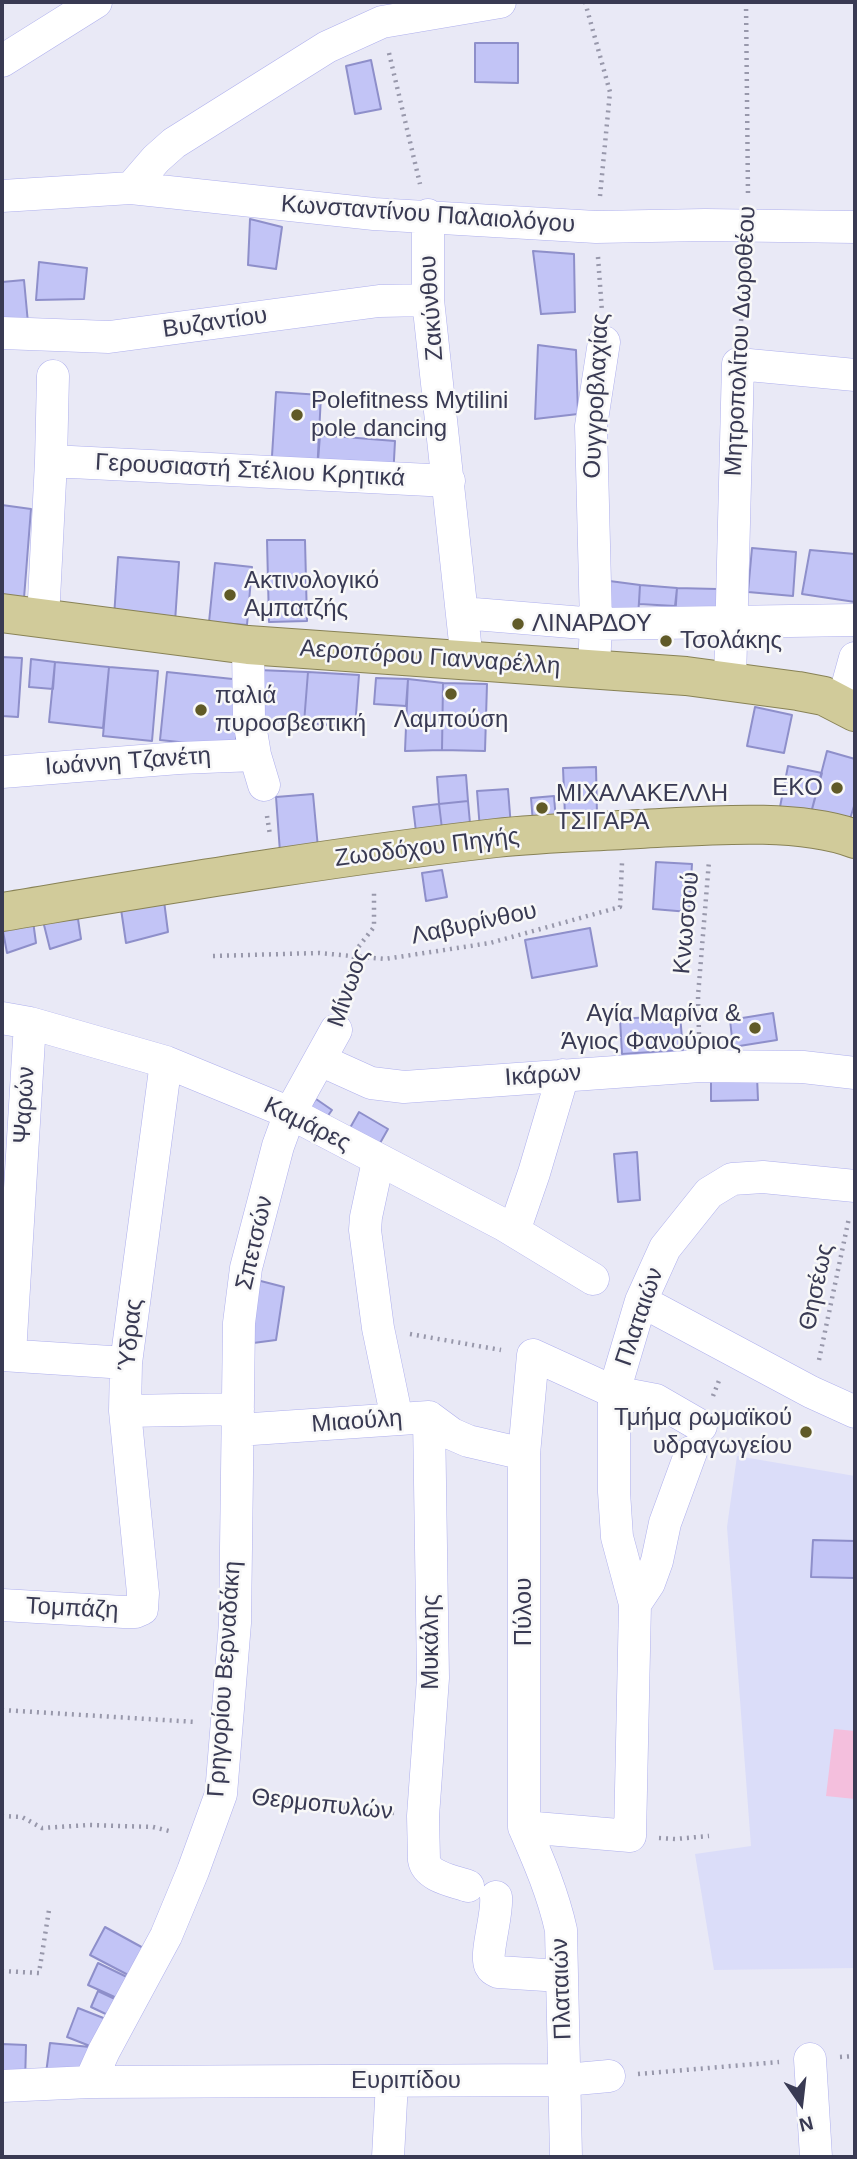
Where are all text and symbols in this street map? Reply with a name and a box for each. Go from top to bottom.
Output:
street label: Κωνσταντίνου Παλαιολόγου [280,190,576,240]
street label: Μητροπολίτου Δωροθέου [720,205,762,477]
street label: Ζακύνθου [414,254,450,362]
street label: Βυζαντίου [161,301,269,345]
street label: Ουγγροβλαχίας [578,313,616,479]
place label: Polefitness Mytilini pole dancing [311,387,508,443]
marker: Polefitness Mytilini pole dancing [289,407,305,423]
street label: Γερουσιαστή Στέλιου Κρητικά [94,449,406,493]
place label: Ακτινολογικό Αμπατζής [244,567,379,623]
marker: Ακτινολογικό Αμπατζής [222,587,238,603]
place label: ΛΙΝΑΡΔΟΥ [532,610,652,638]
marker: ΛΙΝΑΡΔΟΥ [510,616,526,632]
place label: Τσολάκης [680,627,782,655]
marker: Τσολάκης [658,633,674,649]
street label: Αεροπόρου Γιανναρέλλη [299,635,561,681]
place label: παλιά πυροσβεστική [215,682,366,738]
marker: Λαμπούση [443,686,459,702]
marker: παλιά πυροσβεστική [193,702,209,718]
place label: Λαμπούση [394,706,508,734]
street label: Ιωάννη Τζανέτη [44,742,212,782]
place label: EKO [772,774,823,802]
place label: ΜΙΧΑΛΑΚΕΛΛΗ ΤΣΙΓΑΡΑ [556,780,728,836]
marker: EKO [829,780,845,796]
marker: ΜΙΧΑΛΑΚΕΛΛΗ ΤΣΙΓΑΡΑ [534,800,550,816]
street label: Ζωοδόχου Πηγής [333,822,521,874]
street label: Κνωσσού [668,871,706,975]
street label: Λαβυρίνθου [409,897,539,951]
street label: Μίνωος [322,945,376,1031]
place label: Αγία Μαρίνα & Άγιος Φανούριος [561,1000,741,1056]
marker: Αγία Μαρίνα & Άγιος Φανούριος [747,1020,763,1036]
street label: Ικάρων [504,1059,582,1093]
street label: Ψαρών [9,1066,41,1144]
street label: Καμάρες [259,1092,355,1158]
street label: Σπετσών [230,1193,280,1293]
street label: Θησέως [794,1241,840,1333]
street label: Πλαταιών [610,1264,670,1370]
street label: Ύδρας [113,1297,149,1373]
street label: Μιαούλη [311,1404,403,1440]
place label: Τμήμα ρωμαϊκού υδραγωγείου [614,1404,792,1460]
marker: Τμήμα ρωμαϊκού υδραγωγείου [798,1424,814,1440]
street label: Γρηγορίου Βερναδάκη [202,1560,248,1798]
street label: Πύλου [510,1578,538,1646]
street label: Τομπάζη [25,1592,119,1626]
street label: Μυκάλης [417,1594,445,1690]
street label: Θερμοπυλών [250,1783,394,1827]
street label: Πλαταιών [546,1938,578,2040]
street label: Ευριπίδου [351,2067,461,2095]
north arrow [766,2068,836,2138]
text: N [797,2112,815,2136]

